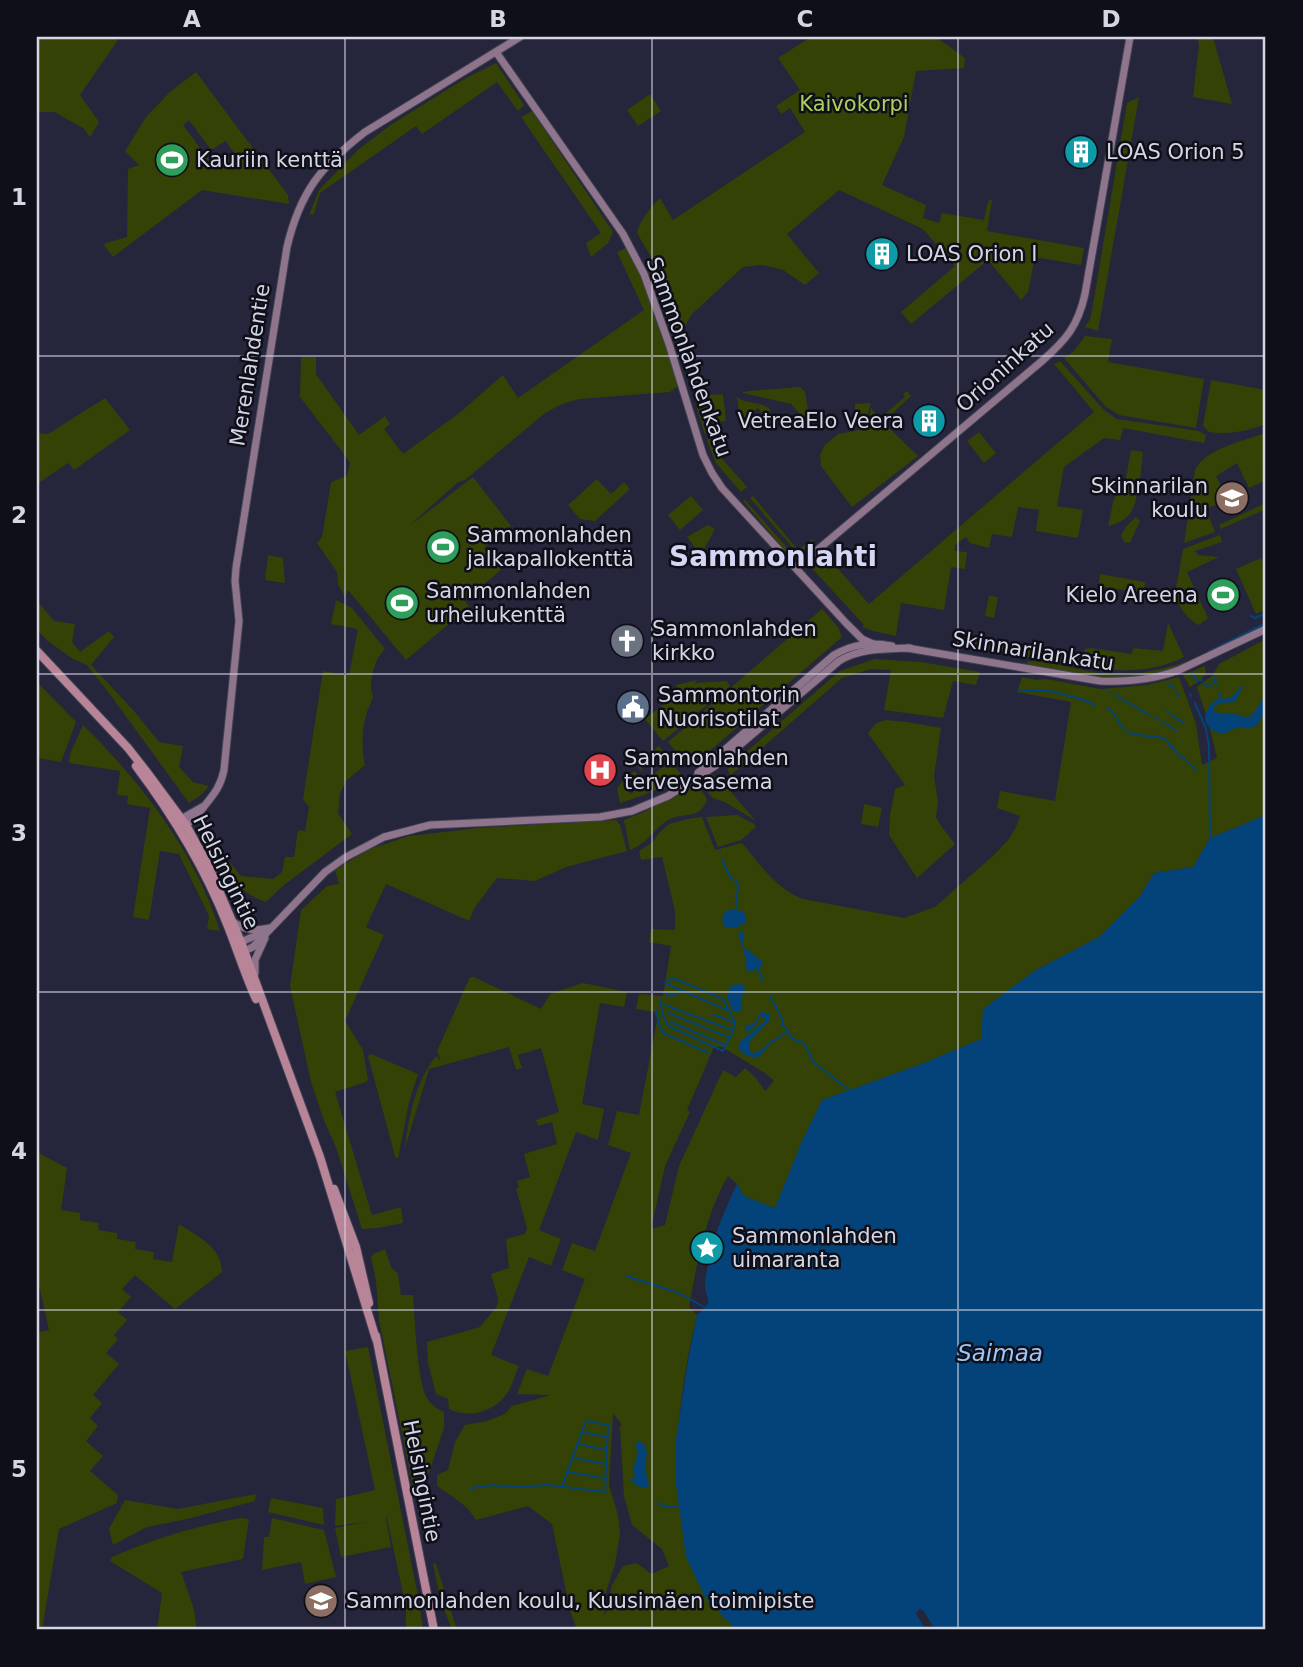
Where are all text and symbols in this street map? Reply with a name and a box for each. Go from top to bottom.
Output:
text: A [183,6,201,32]
text: B [489,6,507,32]
text: C [797,6,813,32]
text: D [1101,6,1121,32]
park label: Kaivokorpi [799,92,909,116]
building icon: LOAS Orion 5 [1062,133,1100,171]
place label: LOAS Orion 5 [1106,140,1245,164]
sports icon: Kauriin kenttä [153,141,191,179]
place label: Kauriin kenttä [196,148,343,172]
text: 1 [11,184,27,210]
building icon: LOAS Orion I [863,235,901,273]
place label: LOAS Orion I [906,242,1038,266]
street label: Sammonlahdenkatu [642,254,736,460]
street label: Merenlahdentie [225,282,275,448]
street label: Orioninkatu [951,317,1059,417]
building icon: VetreaElo Veera [910,402,948,440]
place label: VetreaElo Veera [737,409,904,433]
place label: Skinnarilan koulu [1091,474,1208,522]
school or university icon: Skinnarilan koulu [1213,479,1251,517]
text: 2 [11,502,27,528]
place label: Sammonlahden jalkapallokenttä [466,523,634,571]
sports icon: Sammonlahden jalkapallokenttä [424,528,462,566]
district label: Sammonlahti [669,540,877,573]
sports icon: Kielo Areena [1204,576,1242,614]
place label: Sammonlahden urheilukenttä [426,579,591,627]
place label: Kielo Areena [1066,583,1198,607]
sports icon: Sammonlahden urheilukenttä [383,584,421,622]
place label: Sammonlahden kirkko [652,617,817,665]
church icon: Sammonlahden kirkko [608,622,646,660]
street label: Skinnarilankatu [950,626,1116,676]
place label: Sammontorin Nuorisotilat [658,683,800,731]
public building icon: Sammontorin Nuorisotilat [614,688,652,726]
place label: Sammonlahden terveysasema [624,746,789,794]
hospital icon: Sammonlahden terveysasema [581,751,619,789]
street label: Helsingintie [188,811,264,933]
text: 3 [11,820,27,846]
text: 4 [11,1138,27,1164]
place label: Sammonlahden uimaranta [732,1224,897,1272]
place icon: Sammonlahden uimaranta [688,1229,726,1267]
water label: Saimaa [957,1340,1043,1366]
street label: Helsingintie [398,1418,446,1544]
text: 5 [11,1456,27,1482]
school or university icon: Sammonlahden koulu, Kuusimäen toimipiste [302,1582,340,1620]
place label: Sammonlahden koulu, Kuusimäen toimipiste [346,1589,814,1613]

